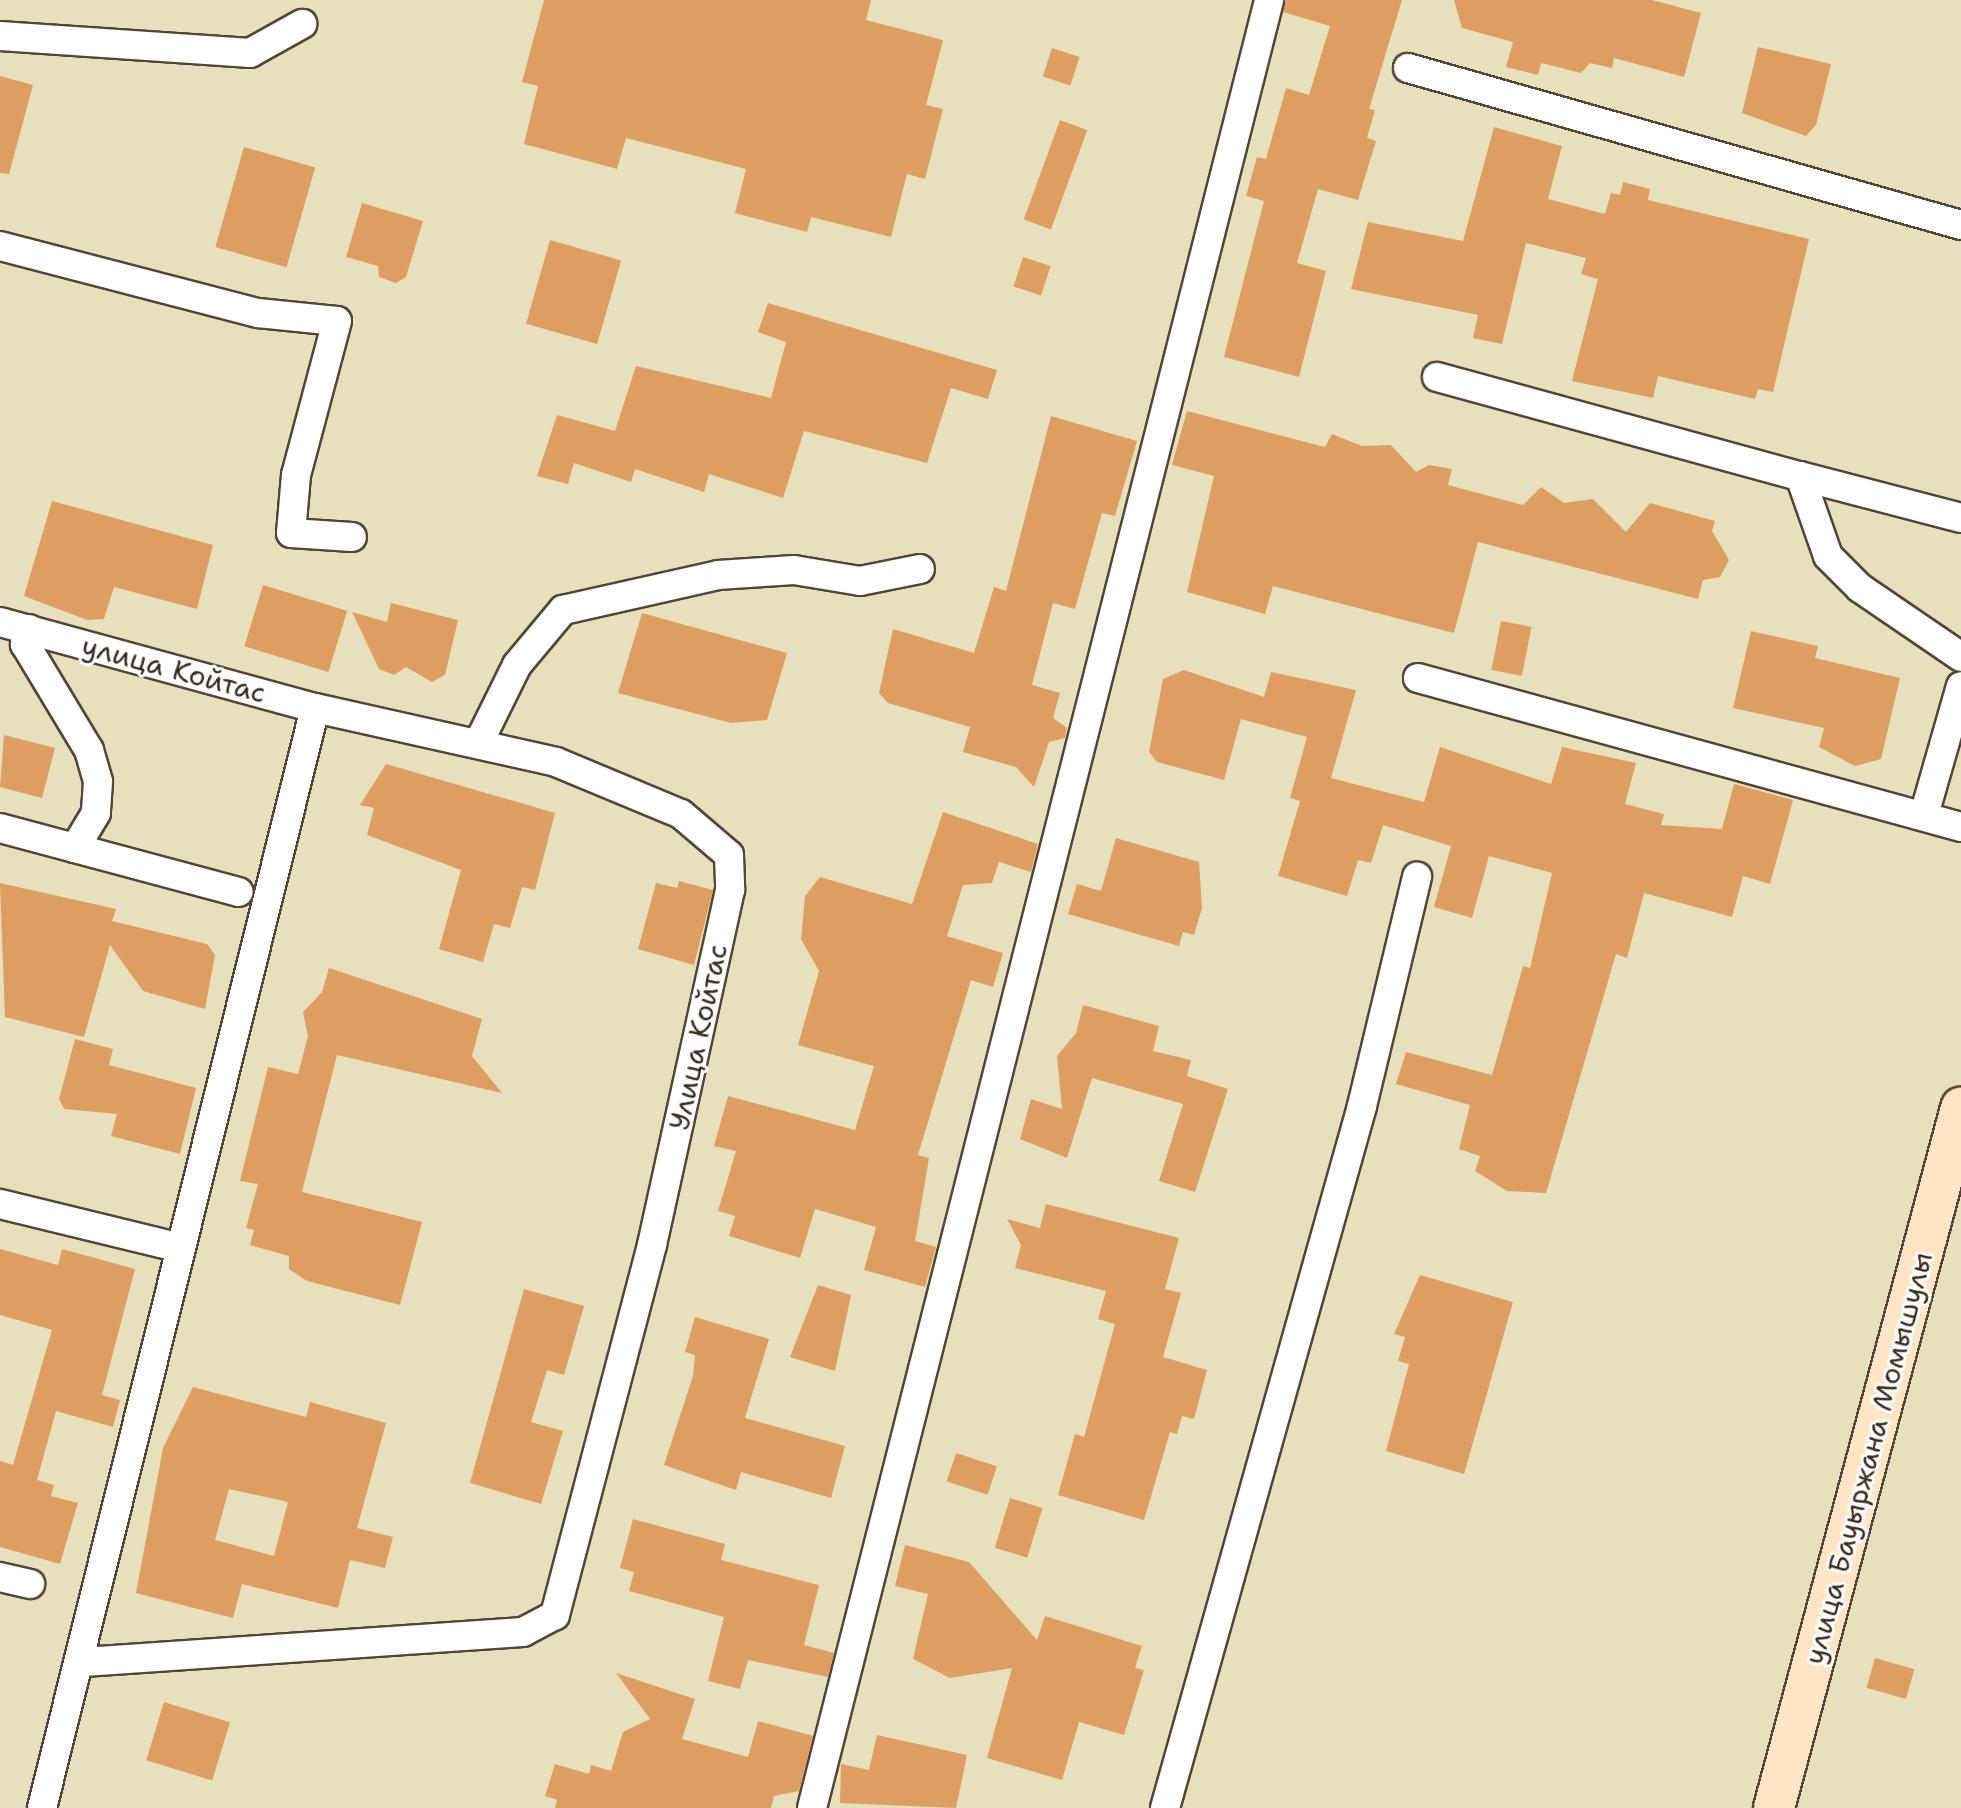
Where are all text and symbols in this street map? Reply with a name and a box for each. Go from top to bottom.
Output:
street label: улица Койтас [78,628,270,710]
street label: Улица Койтас [662,941,734,1133]
street label: улица Бауыржана Момышулы [1797,1248,1939,1668]

